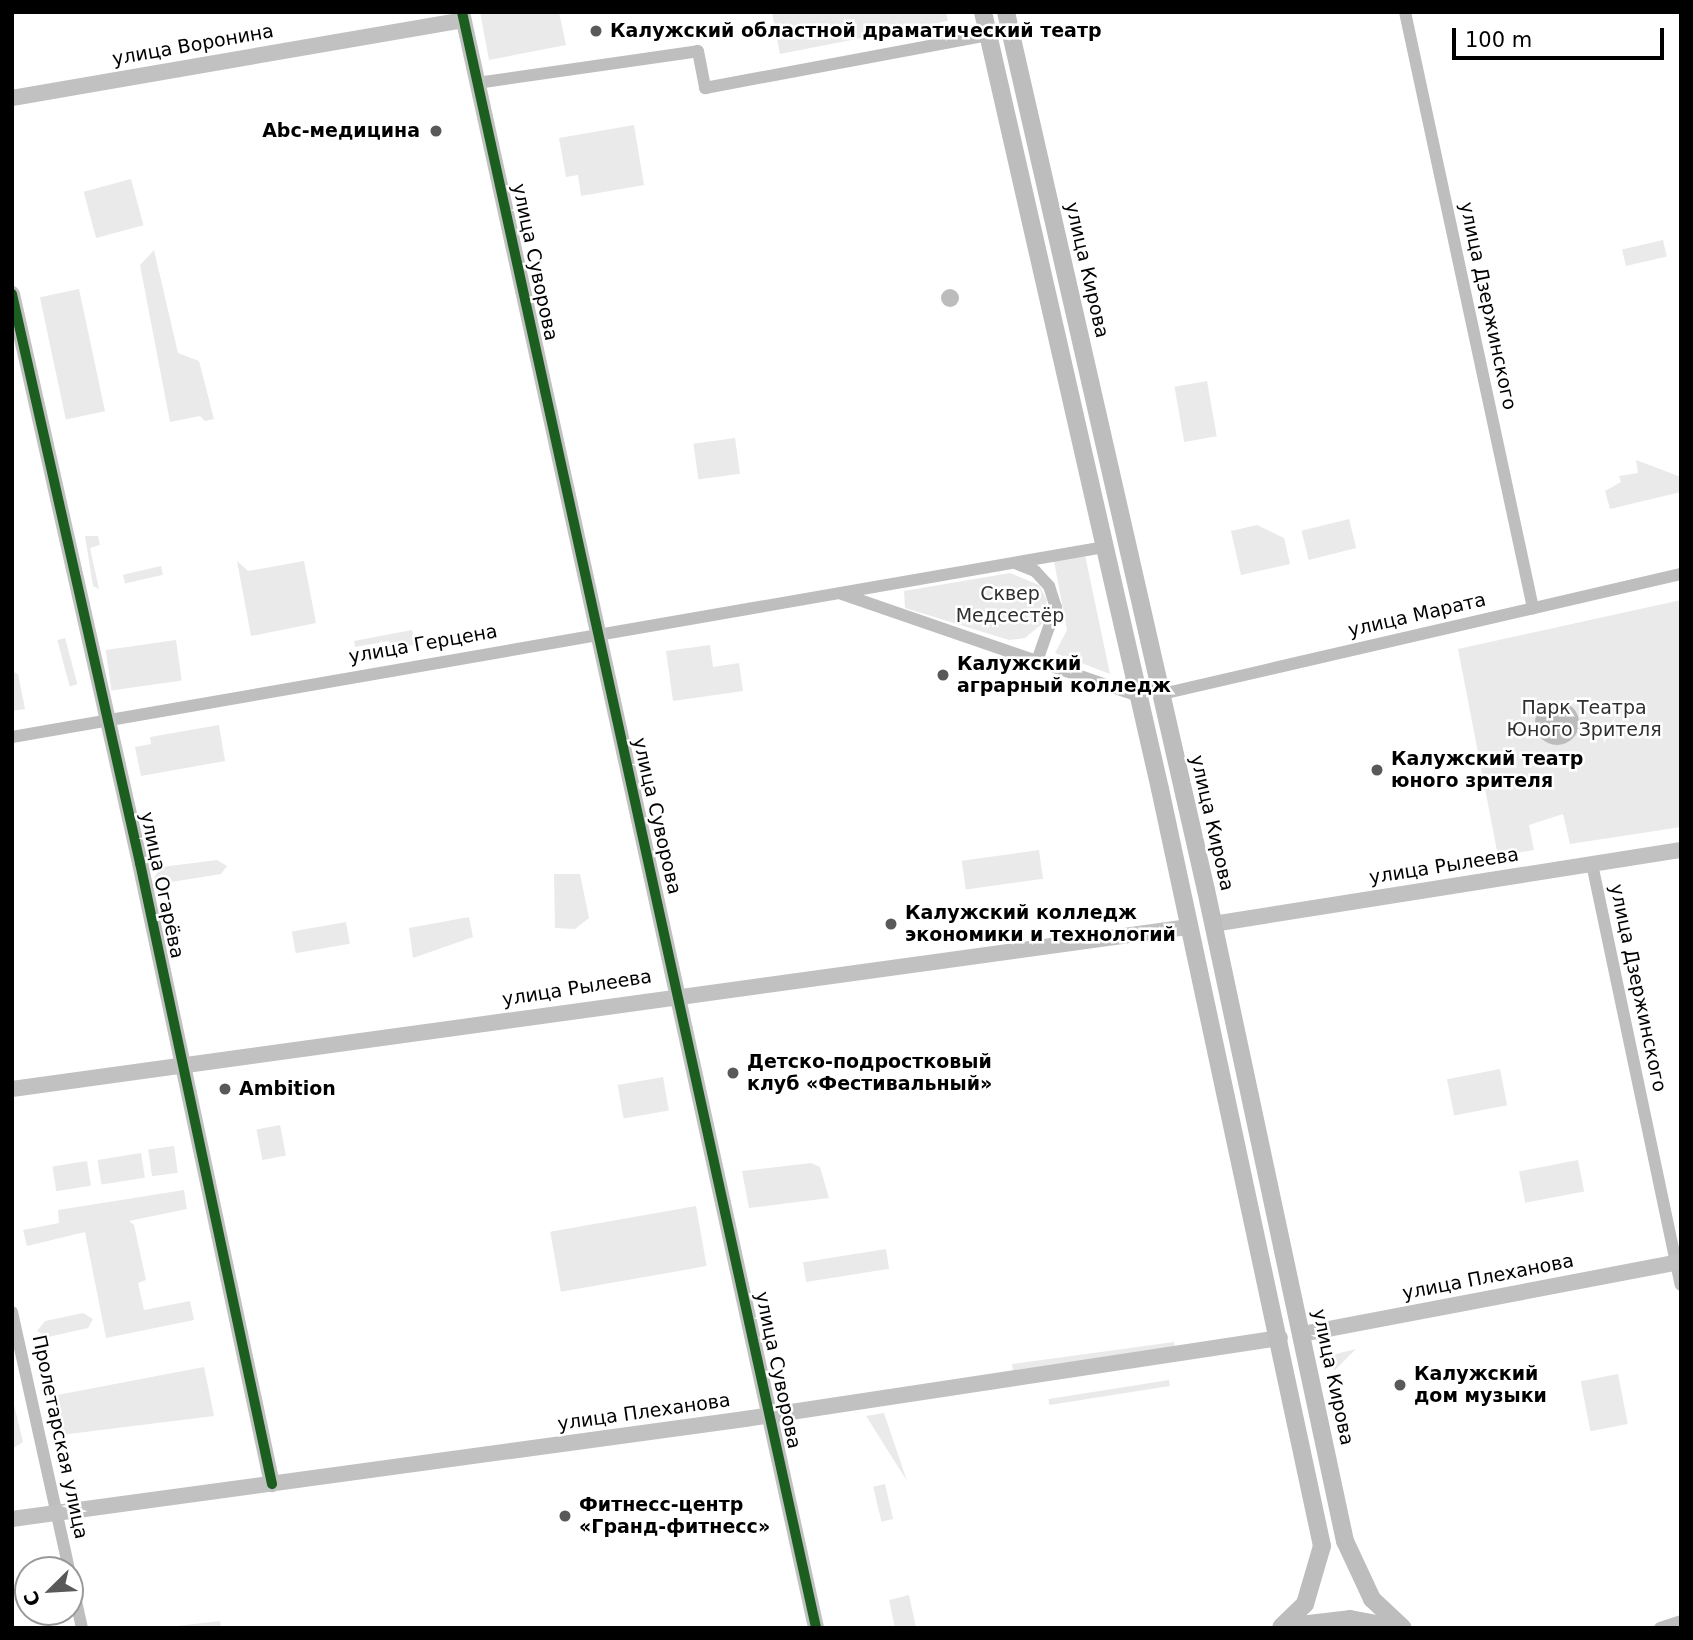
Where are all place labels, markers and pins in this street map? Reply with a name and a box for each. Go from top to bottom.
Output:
place label: Калужский областной драматический театр [610,20,1102,42]
marker: Калужский областной драматический театр [588,23,604,39]
place label: Abc-медицина [262,120,420,142]
marker: Abc-медицина [426,121,446,141]
place label: Калужский аграрный колледж [957,653,1171,697]
marker: Калужский аграрный колледж [935,667,951,683]
place label: Калужский театр юного зрителя [1391,748,1583,792]
marker: Калужский театр юного зрителя [1369,762,1385,778]
place label: Калужский колледж экономики и технологий [905,902,1176,946]
marker: Калужский колледж экономики и технологий [883,916,899,932]
place label: Детско-подростковый клуб «Фестивальный» [747,1051,992,1095]
marker: Детско-подростковый клуб «Фестивальный» [725,1065,741,1081]
place label: Ambition [239,1078,336,1100]
marker: Ambition [217,1081,233,1097]
place label: Калужский дом музыки [1414,1363,1547,1407]
marker: Калужский дом музыки [1392,1377,1408,1393]
place label: Фитнесс-центр «Гранд-фитнесс» [579,1494,770,1538]
marker: Фитнесс-центр «Гранд-фитнесс» [557,1508,573,1524]

